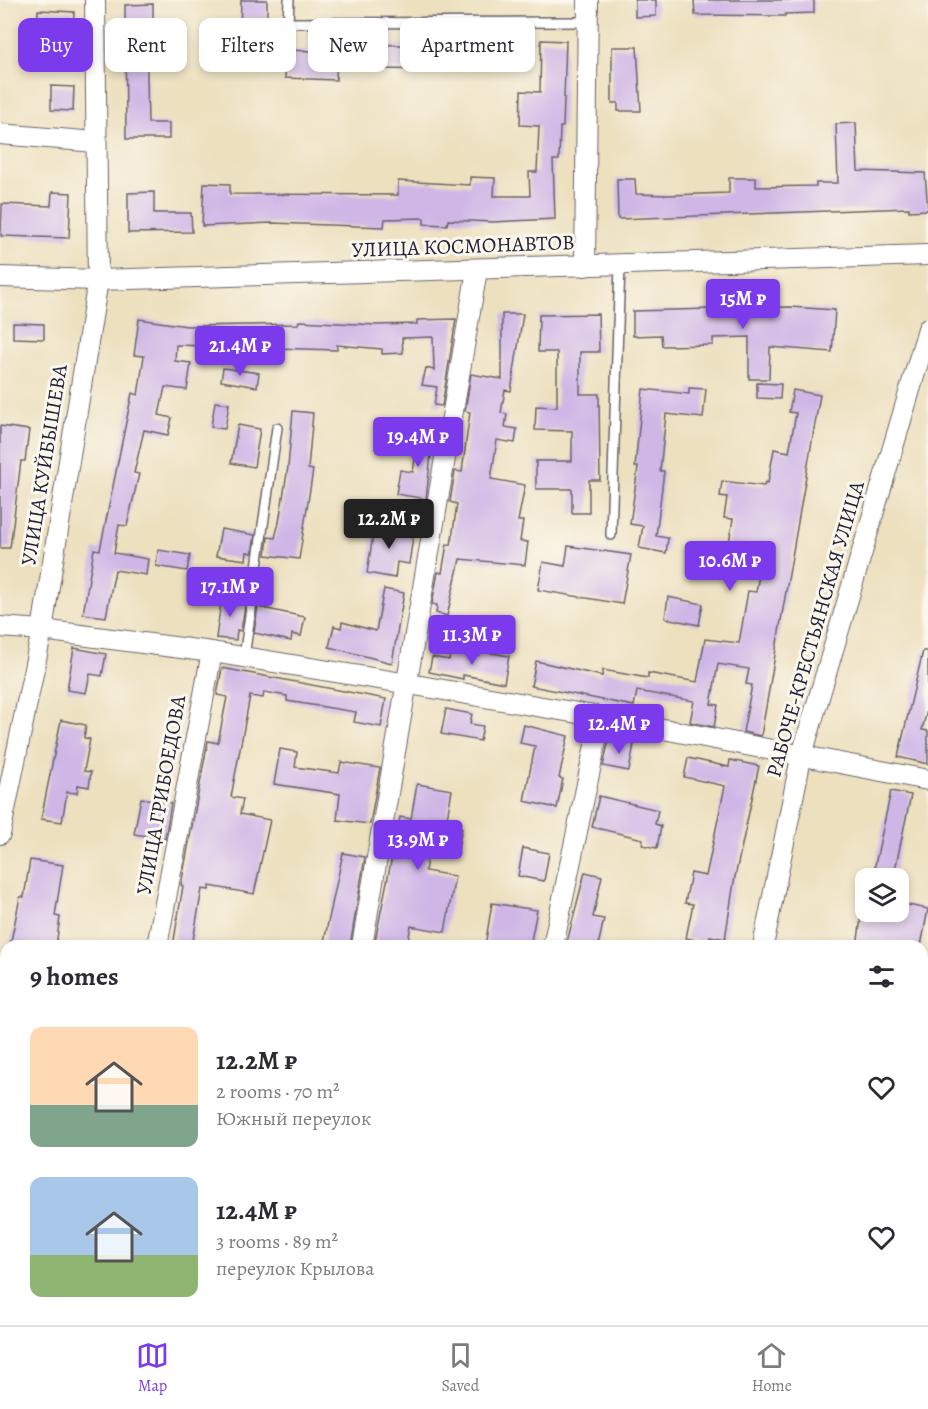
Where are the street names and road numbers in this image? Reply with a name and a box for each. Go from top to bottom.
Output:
street label: УЛИЦА КОСМОНАВТОВ [351,228,575,264]
street label: УЛИЦА КУЙБЫШЕВА [14,362,74,568]
street label: РАБОЧЕ-КРЕСТЬЯНСКАЯ УЛИЦА [759,477,871,780]
street label: УЛИЦА ГРИБОЕДОВА [130,692,192,897]

